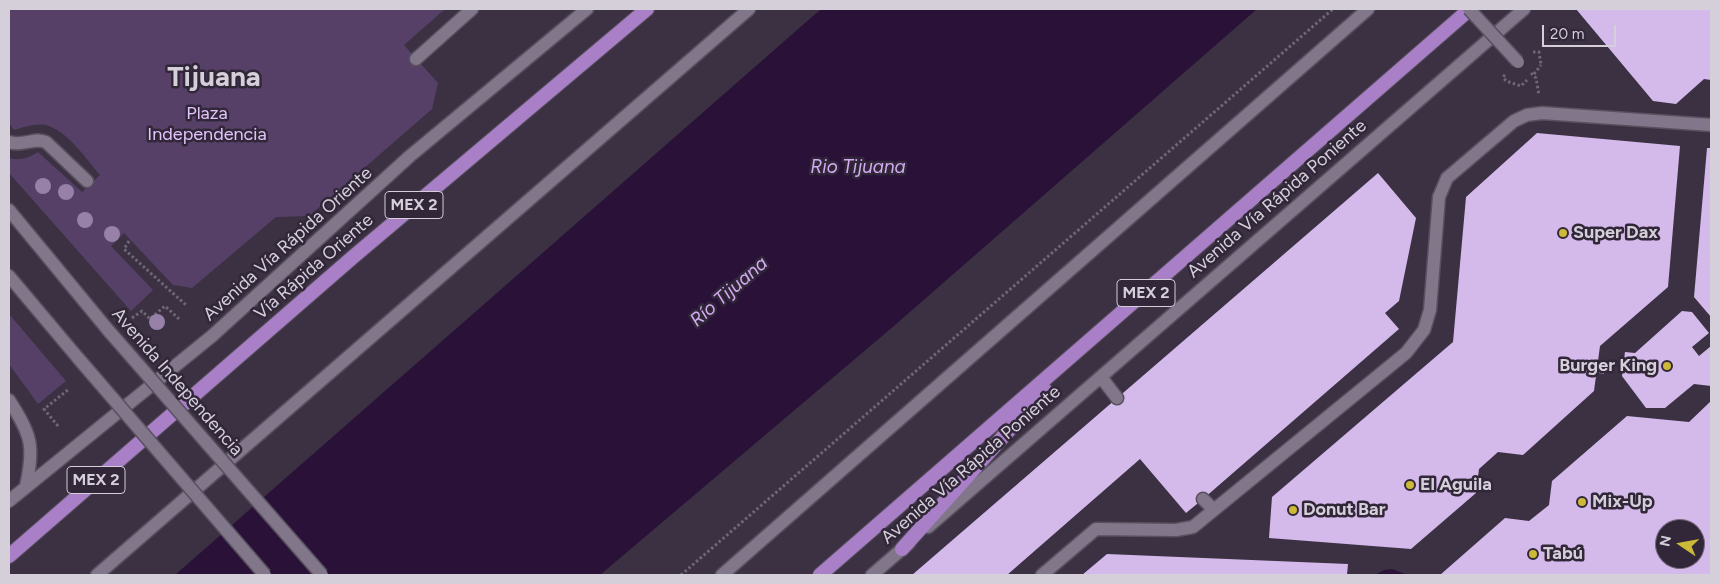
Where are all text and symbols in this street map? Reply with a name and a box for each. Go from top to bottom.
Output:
scale bar [1545,15,1619,47]
text: 20 m [1550,25,1584,43]
district label: Tijuana [167,61,261,95]
park label: Plaza Independencia [147,103,267,146]
street label: Avenida Vía Rápida Poniente [1183,115,1371,283]
water label: Rio Tijuana [810,156,906,178]
street label: Avenida Vía Rápida Oriente [199,162,377,326]
road number: MEX 2 [385,192,443,218]
street label: Vía Rápida Oriente [250,210,378,324]
place label: Super Dax [1573,222,1658,244]
marker: Super Dax [1557,227,1569,239]
water label: Río Tijuana [686,252,772,332]
road number: MEX 2 [1117,280,1175,306]
street label: Avenida Independencia [107,304,247,460]
place label: Burger King [1559,355,1657,377]
marker: Burger King [1661,360,1673,372]
street label: Avenida Vía Rápida Poniente [877,381,1065,549]
road number: MEX 2 [67,466,125,494]
place label: El Aguila [1420,474,1492,496]
marker: El Aguila [1404,479,1416,491]
place label: Mix-Up [1592,491,1653,513]
marker: Mix-Up [1576,496,1588,508]
place label: Donut Bar [1303,499,1385,521]
marker: Donut Bar [1287,504,1299,516]
north arrow [1655,519,1705,569]
text: N [1656,534,1675,548]
place label: Tabú [1543,543,1583,565]
marker: Tabú [1527,548,1539,560]

